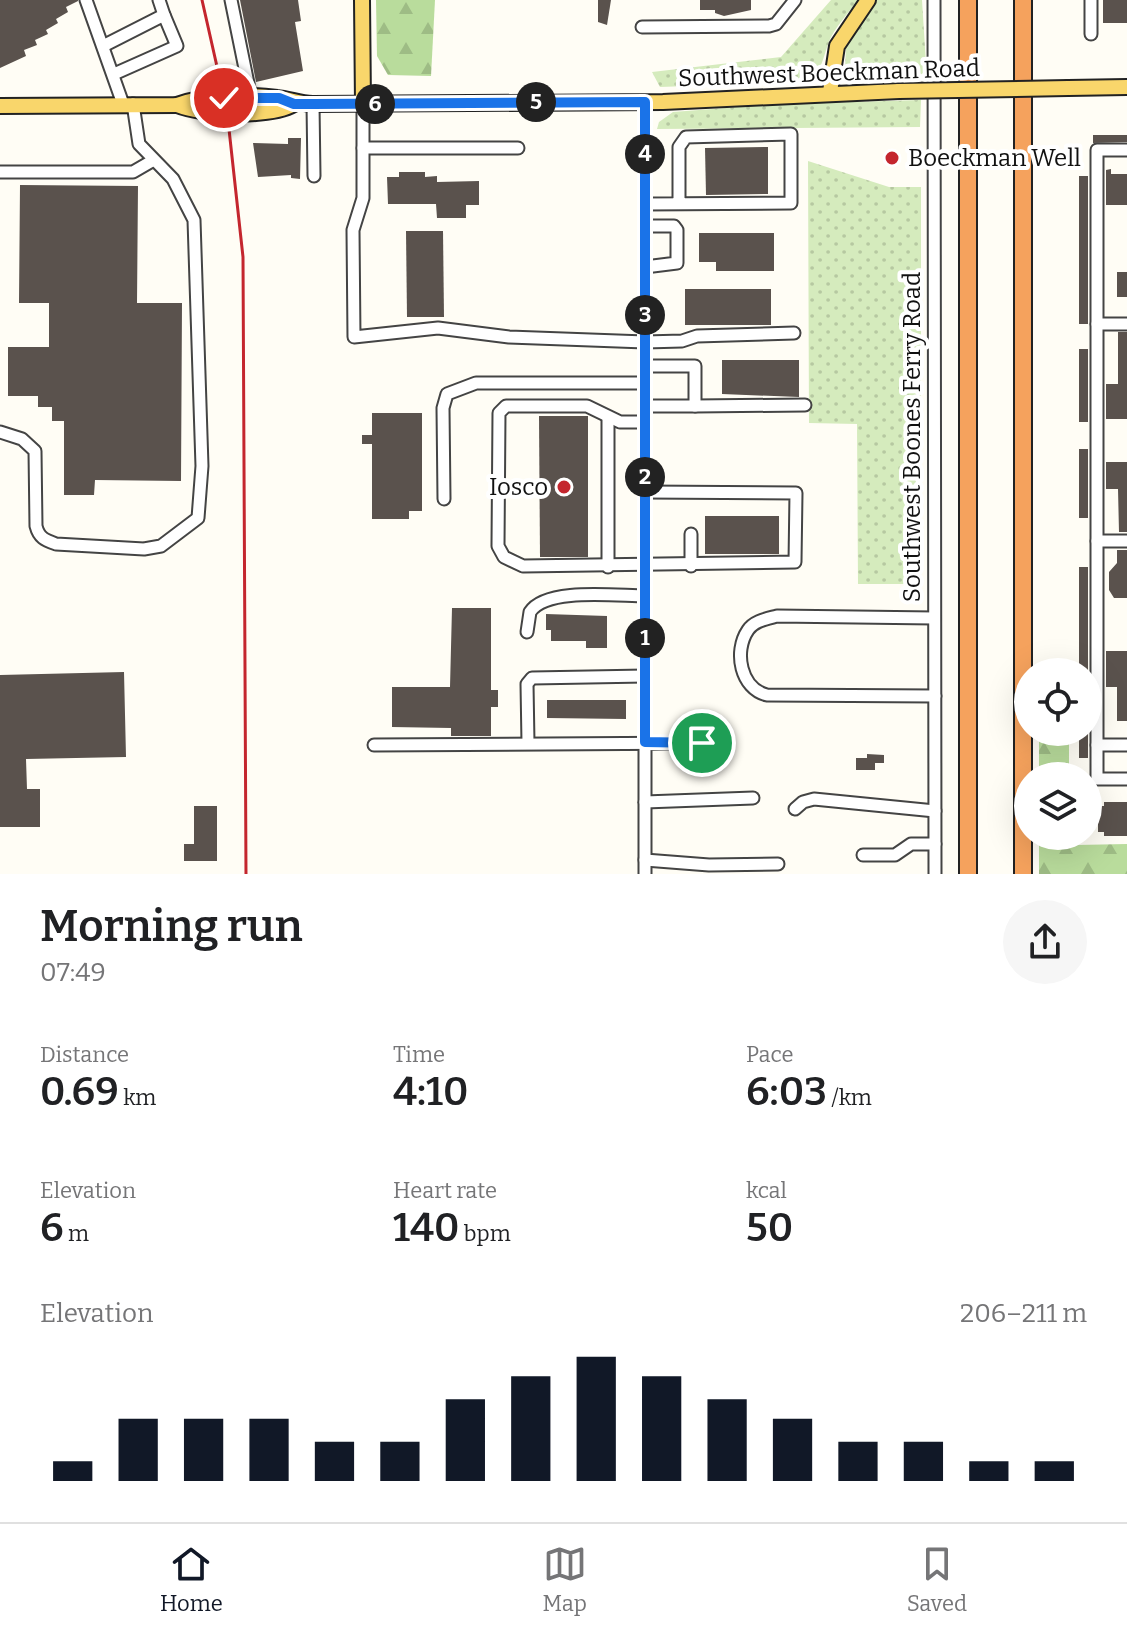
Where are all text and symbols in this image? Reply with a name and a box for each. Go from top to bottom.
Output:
street label: Southwest Boeckman Road [678,54,980,92]
pin [190,64,258,132]
icon: check [202,76,246,120]
pin: 5 [516,82,556,122]
pin: 6 [355,84,395,124]
text: 5 [530,88,542,115]
text: 6 [368,90,382,117]
pin: 4 [625,134,665,174]
text: 4 [638,140,652,167]
place label: Boeckman Well [908,144,1081,172]
marker: Boeckman Well [883,149,901,167]
street label: Southwest Boones Ferry Road [898,272,926,602]
pin: 3 [625,295,665,335]
text: 3 [639,301,651,328]
pin: 2 [625,457,665,497]
text: 2 [639,463,651,490]
place label: Iosco [489,473,548,501]
marker: Iosco [555,478,573,496]
pin: 1 [625,618,665,658]
text: 1 [640,624,650,651]
map controls [1014,658,1102,850]
button: locate [1014,658,1102,746]
pin [668,709,736,777]
icon: arrive [680,721,724,765]
button: layers [1014,762,1102,850]
text: Morning run [40,900,303,953]
button: share [1003,900,1087,984]
text: 07:49 [40,957,106,988]
text: Distance [40,1041,129,1068]
text: Time [393,1041,445,1068]
text: Pace [746,1041,794,1068]
text: 0.69 [40,1068,119,1116]
text: 4:10 [393,1068,468,1116]
text: 6:03 [746,1068,827,1116]
text: km [119,1084,156,1111]
text: /km [827,1084,872,1111]
text: Elevation [40,1177,136,1204]
text: Heart rate [393,1177,497,1204]
text: kcal [746,1177,787,1204]
text: 6 [40,1204,64,1252]
text: 140 [393,1204,459,1252]
text: 50 [746,1204,793,1252]
text: m [64,1220,89,1247]
text: bpm [459,1220,511,1247]
text: Elevation [40,1298,153,1329]
text: 206–211 m [960,1298,1087,1329]
tab: Home [160,1542,223,1617]
tab: Map [543,1542,587,1617]
tab: Saved [907,1542,967,1617]

